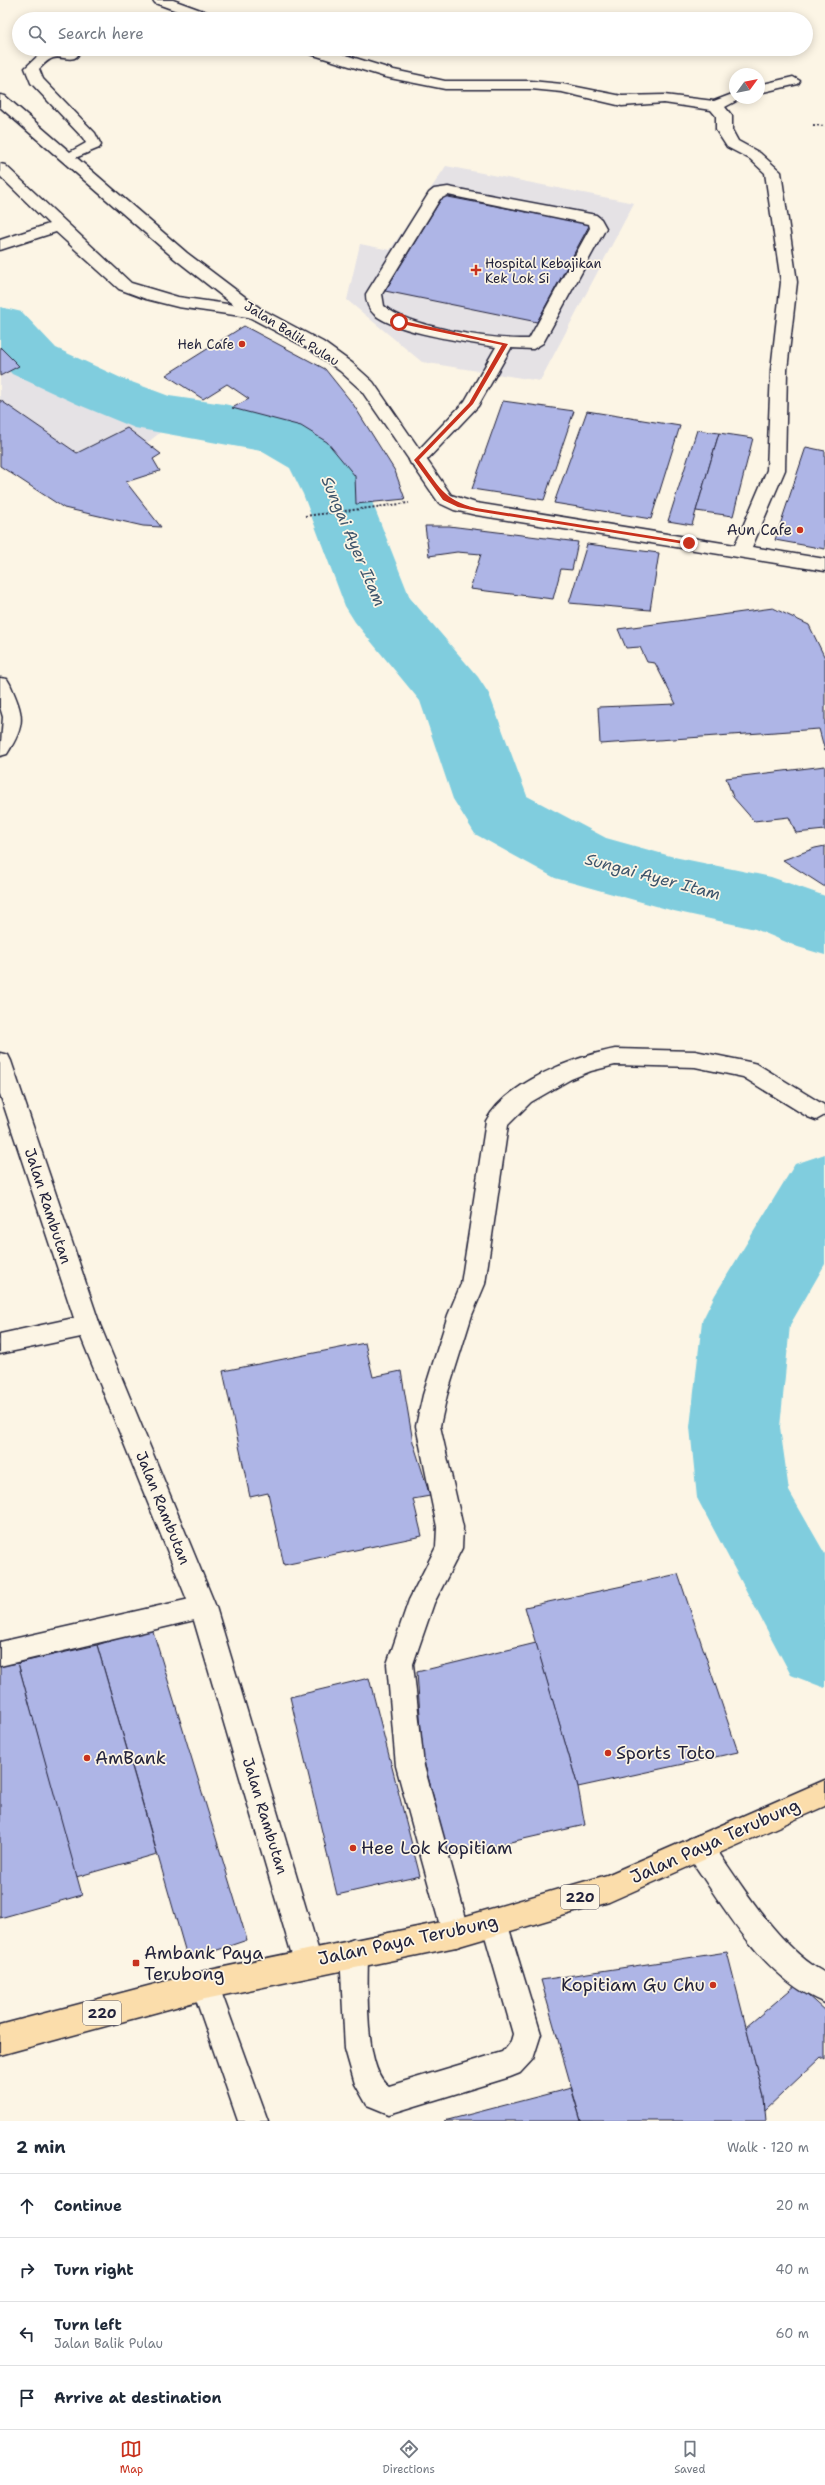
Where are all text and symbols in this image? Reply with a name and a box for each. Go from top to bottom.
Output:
search box [12,12,813,56]
icon: search [26,23,48,45]
text: Search here [58,24,144,44]
north arrow [729,68,765,104]
place label: Hospital Kebajikan Kek Lok Si [485,255,602,287]
marker: Hospital Kebajikan Kek Lok Si [470,264,482,276]
street label: Jalan Balik Pulau [241,297,342,370]
route start [390,313,408,331]
place label: Heh Cafe [177,336,234,353]
marker: Heh Cafe [237,339,247,349]
water label: Sungai Ayer Itam [317,473,390,609]
place label: Aun Cafe [727,520,792,540]
marker: Aun Cafe [795,525,805,535]
route end [680,534,698,552]
water label: Sungai Ayer Itam [583,848,723,905]
street label: Jalan Rambutan [20,1146,76,1266]
street label: Jalan Rambutan [131,1448,195,1568]
place label: Sports Toto [616,1741,715,1765]
place label: AmBank [95,1746,166,1770]
marker: Sports Toto [603,1748,613,1758]
marker: AmBank [82,1753,92,1763]
street label: Jalan Rambutan [238,1755,292,1877]
street label: Jalan Paya Terubung [626,1793,804,1889]
place label: Hee Lok Kopitiam [361,1836,513,1860]
marker: Hee Lok Kopitiam [348,1843,358,1853]
road number: 220 [561,1885,599,1909]
street label: Jalan Paya Terubung [316,1909,500,1971]
place label: Ambank Paya Terubong [144,1941,264,1986]
marker: Ambank Paya Terubong [131,1958,141,1968]
place label: Kopitiam Gu Chu [561,1973,705,1997]
marker: Kopitiam Gu Chu [708,1980,718,1990]
road number: 220 [83,2001,121,2025]
text: 2 min [16,2136,66,2158]
text: Walk · 120 m [727,2139,809,2156]
icon: ahead [16,2195,38,2217]
text: Continue [54,2196,122,2216]
text: 20 m [776,2197,809,2214]
icon: right [16,2259,38,2281]
text: Turn right [54,2260,134,2280]
text: 40 m [775,2261,809,2278]
text: Turn left [54,2315,122,2335]
icon: left [16,2323,38,2345]
text: 60 m [776,2325,809,2342]
text: Jalan Balik Pulau [54,2335,163,2352]
icon: arrive [16,2387,38,2409]
text: Arrive at destination [54,2388,222,2408]
tab: Map [120,2438,143,2477]
tab: Directions [382,2438,435,2477]
tab: Saved [674,2438,705,2477]

